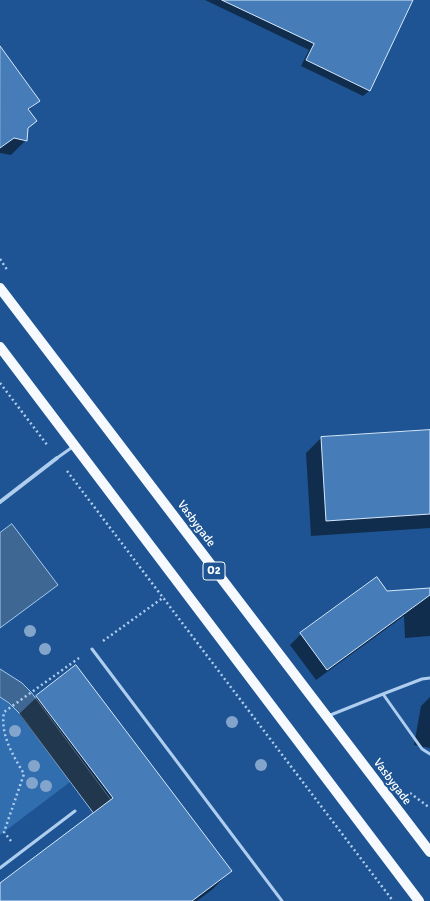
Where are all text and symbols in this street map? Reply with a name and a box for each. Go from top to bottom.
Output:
street label: Vasbygade [174,498,218,550]
road number: O2 [203,562,225,580]
street label: Vasbygade [370,756,414,808]

